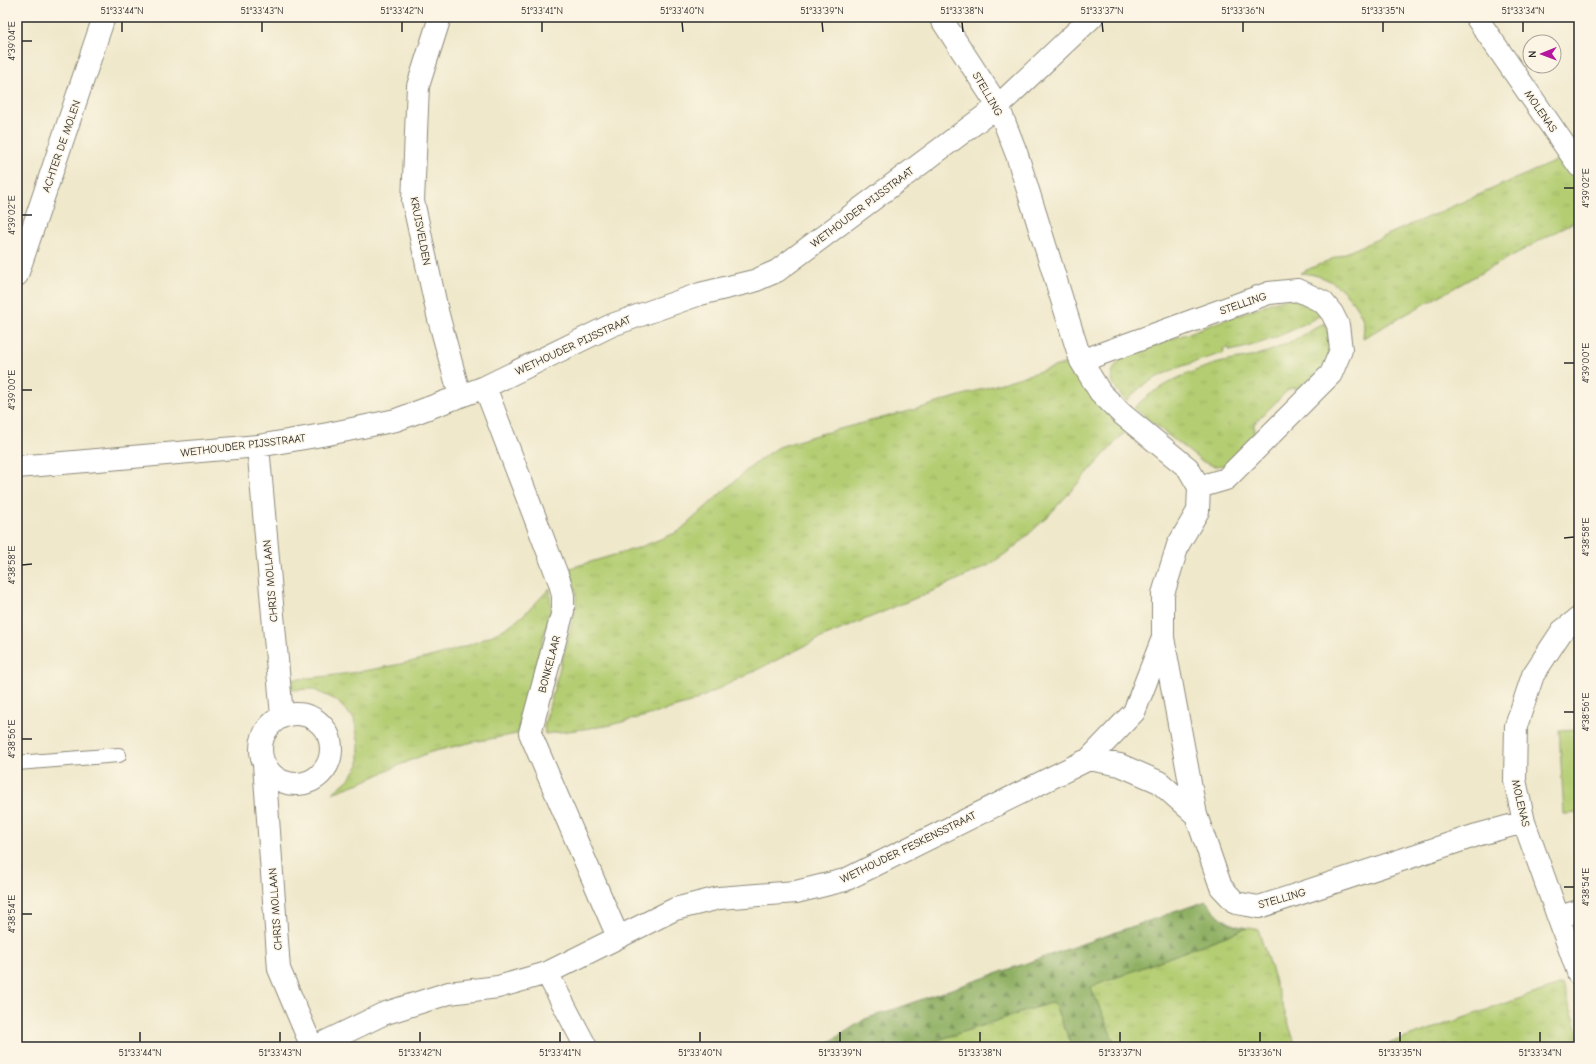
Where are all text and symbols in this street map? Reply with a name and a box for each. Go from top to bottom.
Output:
text: 51°33'44"N [101,5,143,17]
text: 51°33'43"N [240,5,284,17]
text: 51°33'42"N [380,5,424,17]
text: 51°33'41"N [521,5,563,17]
text: 51°33'40"N [660,5,704,17]
text: 51°33'39"N [800,5,844,17]
text: 51°33'38"N [940,5,984,17]
text: 51°33'37"N [1080,5,1124,17]
text: 51°33'36"N [1221,5,1265,17]
text: 51°33'35"N [1361,5,1405,17]
text: 51°33'34"N [1501,5,1545,17]
text: 4°39'04"E [6,21,18,61]
north arrow [1522,34,1562,74]
text: N [1526,50,1539,58]
street label: STELLING [970,70,1005,119]
street label: MOLENAS [1521,88,1560,135]
street label: ACHTER DE MOLEN [40,98,83,194]
street label: WETHOUDER PIJSSTRAAT [808,164,917,250]
text: 4°39'02"E [1580,168,1592,208]
text: 4°39'02"E [6,195,18,235]
street label: KRUISVELDEN [407,196,434,266]
street label: STELLING [1218,289,1269,318]
street label: WETHOUDER PIJSSTRAAT [513,313,633,378]
text: 4°39'00"E [1580,343,1592,383]
text: 4°39'00"E [6,370,18,410]
street label: WETHOUDER PIJSSTRAAT [180,431,307,460]
text: 4°38'58"E [1580,518,1592,556]
street label: CHRIS MOLLAAN [260,539,281,623]
text: 4°38'58"E [6,546,18,584]
street label: BONKELAAR [536,634,563,694]
text: 4°38'56"E [1580,692,1592,732]
text: 4°38'56"E [6,719,18,759]
street label: MOLENAS [1509,778,1532,828]
street label: WETHOUDER FESKENSSTRAAT [838,809,979,886]
street label: CHRIS MOLLAAN [266,867,285,951]
text: 4°38'54"E [1580,868,1592,906]
street label: STELLING [1257,885,1308,911]
text: 4°38'54"E [6,895,18,933]
text: 51°33'44"N [119,1047,161,1059]
text: 51°33'43"N [258,1047,302,1059]
text: 51°33'42"N [398,1047,442,1059]
text: 51°33'41"N [539,1047,581,1059]
text: 51°33'40"N [678,1047,722,1059]
text: 51°33'39"N [818,1047,862,1059]
text: 51°33'38"N [958,1047,1002,1059]
text: 51°33'37"N [1098,1047,1142,1059]
text: 51°33'36"N [1238,1047,1282,1059]
text: 51°33'35"N [1378,1047,1422,1059]
text: 51°33'34"N [1518,1047,1562,1059]

